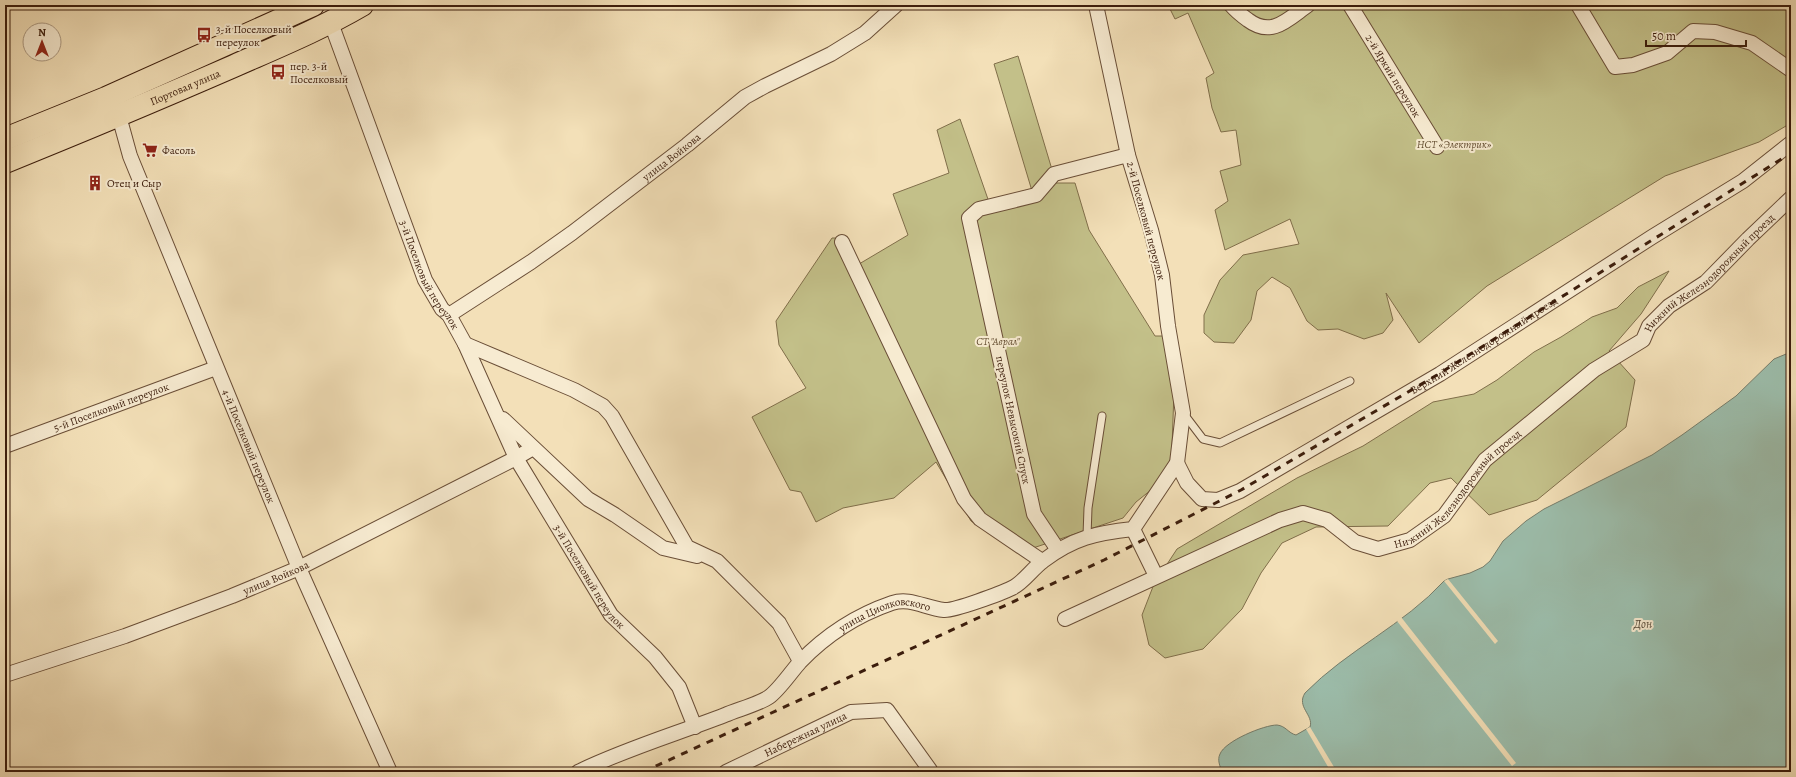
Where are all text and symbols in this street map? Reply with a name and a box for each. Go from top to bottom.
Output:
north arrow [22,22,62,62]
place label: 3-й Поселковый переулок [216,22,292,50]
scale bar [1646,22,1746,48]
text: N [38,25,46,40]
bus stop icon: 3-й Поселковый переулок [195,26,213,44]
text: 50 m [1652,28,1676,44]
street label: 2-й Яркий переулок [1362,31,1425,121]
place label: пер. 3-й Поселковый [290,59,348,87]
bus stop icon: пер. 3-й Поселковый [269,63,287,81]
street label: Портовая улица [147,65,223,109]
street label: улица Войкова [638,129,704,185]
park label: НСТ «Электрик» [1417,137,1492,152]
supermarket icon: Фасоль [141,141,159,159]
place label: Фасоль [162,143,195,158]
street label: 2-й Поселковый переулок [1123,160,1169,282]
building icon: Отец и Сыр [86,174,104,192]
place label: Отец и Сыр [107,176,161,191]
street label: Нижний Железнодорожный проезд [1640,210,1778,334]
street label: 3-й Поселковый переулок [396,218,463,332]
street label: Верхний Железнодорожный проезд [1407,292,1560,397]
park label: СТ "Аврал" [976,334,1020,349]
street label: переулок Невысокий Спуск [992,354,1034,486]
street label: 5-й Поселковый переулок [51,379,171,435]
street label: 4-й Поселковый переулок [219,387,279,506]
street label: Нижний Железнодорожный проезд [1392,426,1524,552]
street label: 3-й Поселковый переулок [550,521,629,632]
street label: улица Войкова [240,556,312,598]
street label: улица Циолковского [835,594,933,636]
water label: Дон [1633,616,1652,632]
street label: Набережная улица [762,707,850,760]

